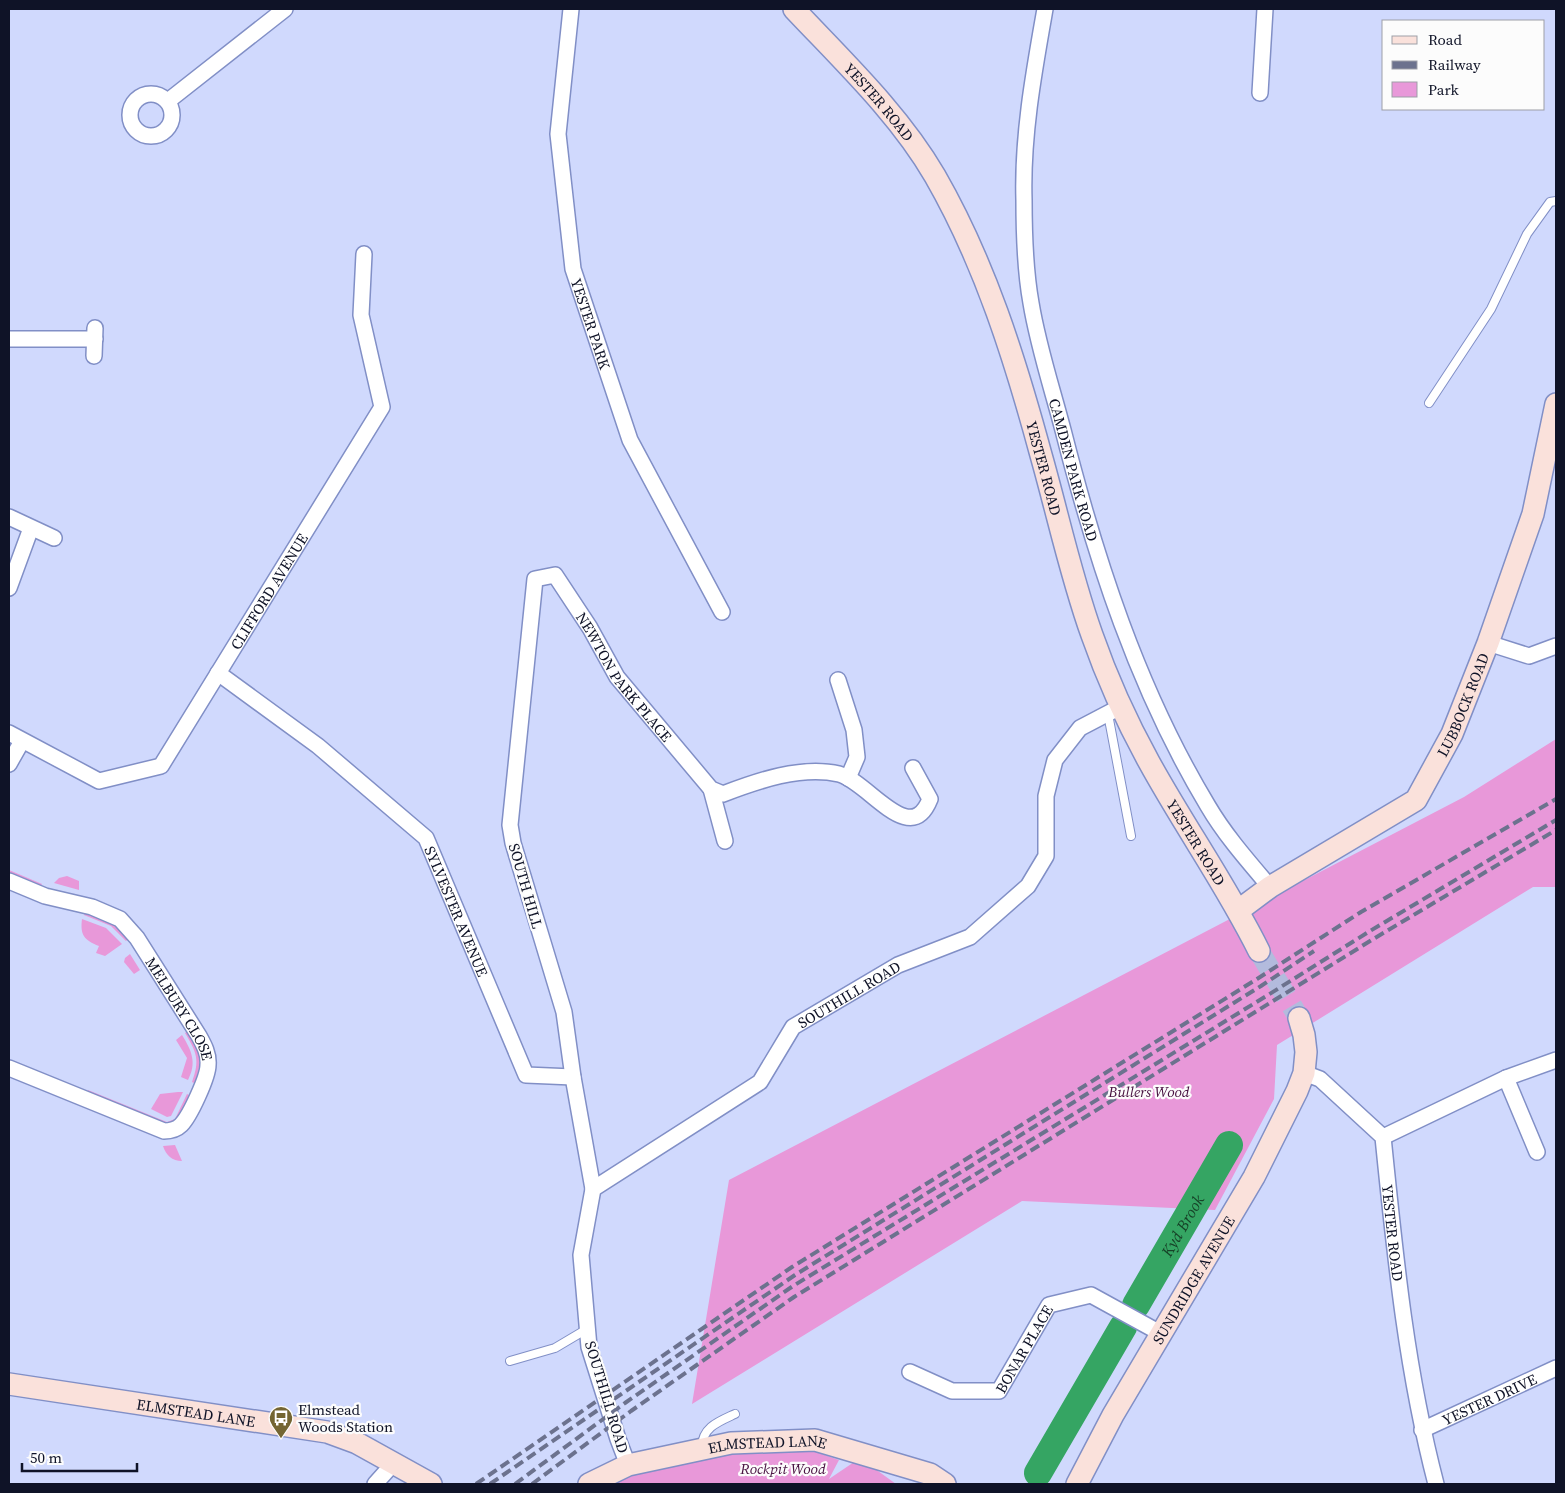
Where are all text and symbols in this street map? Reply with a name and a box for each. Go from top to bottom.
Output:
legend [1382,20,1545,110]
text: Road [1428,29,1462,50]
text: Railway [1428,54,1481,75]
street label: YESTER ROAD [840,58,919,145]
text: Park [1428,79,1460,100]
street label: YESTER PARK [566,275,616,372]
street label: CAMDEN PARK ROAD [1044,396,1104,544]
street label: YESTER ROAD [1022,418,1067,518]
street label: CLIFFORD AVENUE [225,529,312,653]
street label: NEWTON PARK PLACE [572,608,677,746]
street label: LUBBOCK ROAD [1431,650,1494,760]
street label: YESTER ROAD [1162,795,1231,889]
street label: SOUTH HILL [504,841,548,931]
street label: SYLVESTER AVENUE [420,843,494,980]
street label: MELBURY CLOSE [141,953,219,1062]
street label: SOUTHILL ROAD [793,955,904,1033]
park label: Bullers Wood [1107,1081,1190,1102]
street label: YESTER ROAD [1377,1183,1409,1282]
water label: Kyd Brook [1155,1190,1209,1261]
street label: SUNDRIDGE AVENUE [1147,1212,1239,1348]
street label: BONAR PLACE [990,1301,1057,1397]
street label: SOUTHILL ROAD [580,1338,634,1456]
street label: YESTER DRIVE [1438,1368,1540,1430]
street label: ELMSTEAD LANE [135,1393,257,1432]
place label: Elmstead Woods Station [298,1399,393,1437]
bus stop icon: Elmstead Woods Station [268,1405,294,1439]
street label: ELMSTEAD LANE [706,1429,830,1458]
scale bar [22,1440,138,1472]
text: 50 m [30,1447,62,1468]
park label: Rockpit Wood [739,1458,826,1479]

